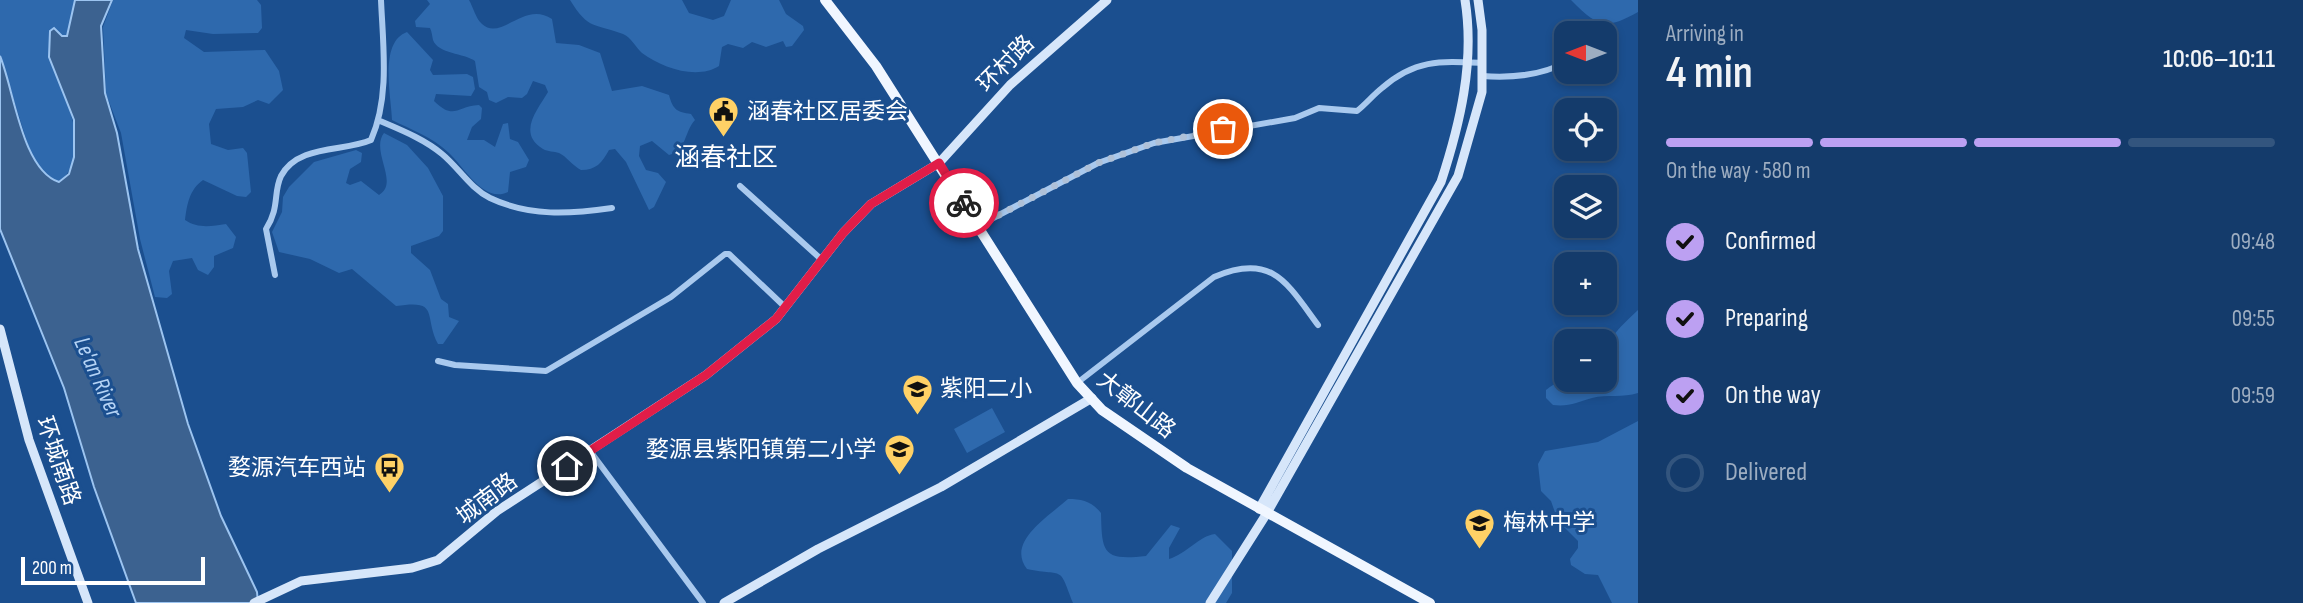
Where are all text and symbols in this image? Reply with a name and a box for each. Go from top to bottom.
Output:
text: Arriving in [1666,20,1744,48]
north arrow [1554,21,1617,84]
map controls [1554,21,1617,392]
street label: 环村路 [972,30,1040,98]
text: 10:06–10:11 [2163,44,2275,75]
text: 4 min [1666,46,1753,101]
public building icon: 涵春社区居委会 [707,95,741,139]
place label: 涵春社区居委会 [747,98,908,126]
button: locate [1554,98,1617,161]
pin [1193,99,1253,159]
icon: bag [1204,110,1242,148]
district label: 涵春社区 [674,143,778,174]
text: On the way · 580 m [1666,157,1811,185]
courier [929,168,999,238]
button: layers [1554,175,1617,238]
icon: bike [945,184,983,222]
icon: check [1666,223,1704,261]
text: Confirmed [1725,226,1816,257]
text: 09:48 [2230,228,2275,256]
button: + [1554,252,1617,315]
icon: check [1666,300,1704,338]
text: Preparing [1725,303,1808,334]
text: 09:55 [2232,305,2275,333]
button: − [1554,329,1617,392]
water label: Le'an River [67,332,129,423]
street label: 大鄣山路 [1091,366,1181,444]
school or university icon: 紫阳二小 [900,372,934,416]
place label: 紫阳二小 [940,375,1032,403]
icon: check [1666,377,1704,415]
text: On the way [1725,380,1821,411]
text: 09:59 [2231,382,2275,410]
street label: 环城南路 [30,413,86,509]
school or university icon: 婺源县紫阳镇第二小学 [882,433,916,477]
pin [537,436,597,496]
place label: 婺源县紫阳镇第二小学 [646,436,876,464]
icon: home [548,447,586,485]
bus stop icon: 婺源汽车西站 [372,451,406,495]
place label: 婺源汽车西站 [228,454,366,482]
text: Delivered [1725,457,1807,488]
street label: 城南路 [451,467,523,531]
school or university icon: 梅林中学 [1463,506,1497,550]
place label: 梅林中学 [1503,509,1595,537]
scale bar [21,554,205,586]
text: 200 m [32,557,72,580]

